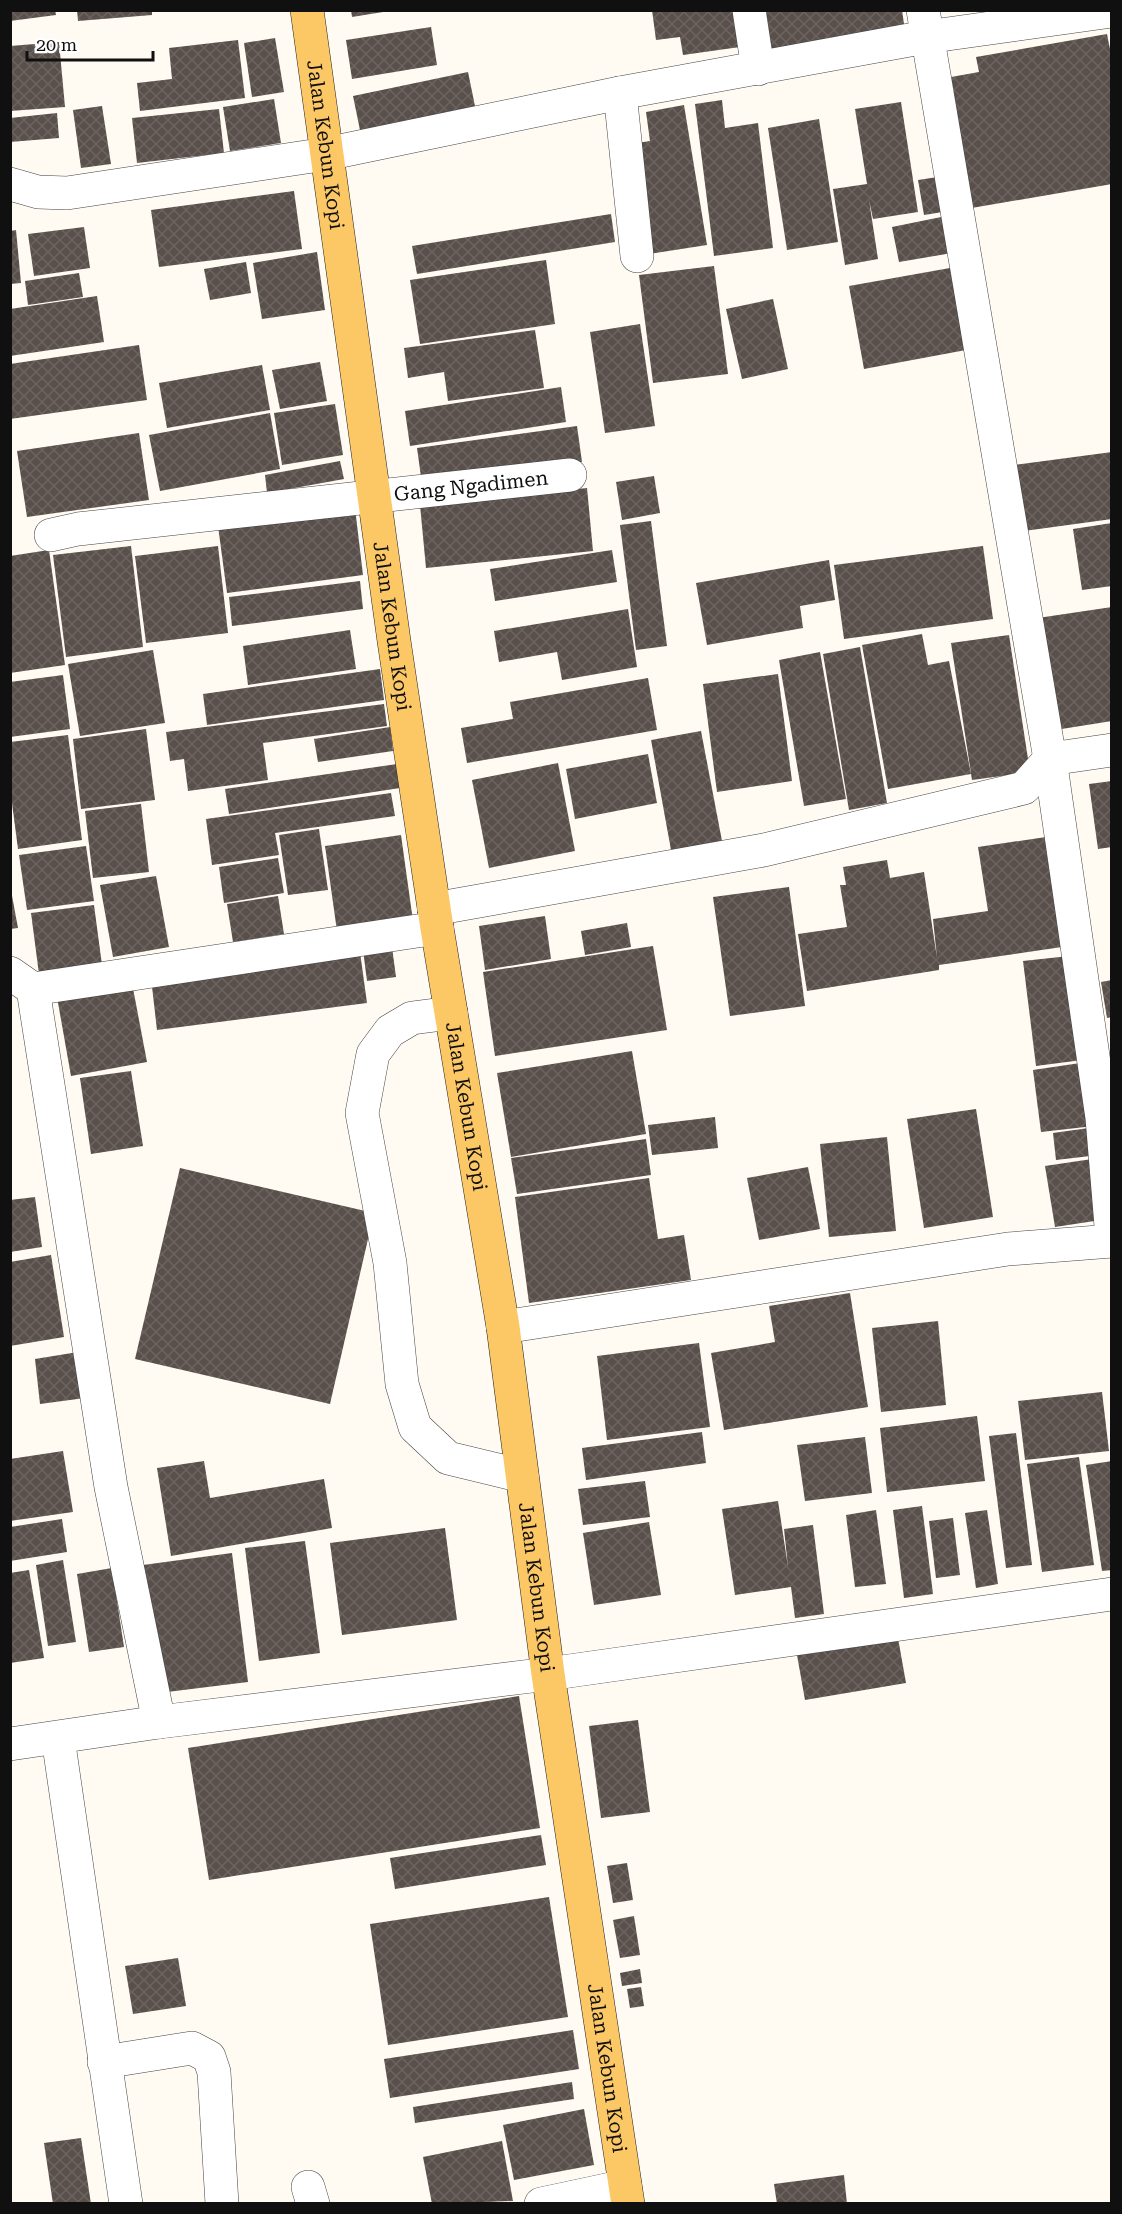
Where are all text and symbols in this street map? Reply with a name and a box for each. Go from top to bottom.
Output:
scale bar [27,24,153,62]
text: 20 m [36,34,77,55]
street label: Jalan Kebun Kopi [302,58,349,231]
street label: Gang Ngadimen [393,465,549,506]
street label: Jalan Kebun Kopi [368,540,416,712]
street label: Jalan Kebun Kopi [441,1020,492,1193]
street label: Jalan Kebun Kopi [514,1501,560,1674]
street label: Jalan Kebun Kopi [583,1982,632,2154]

